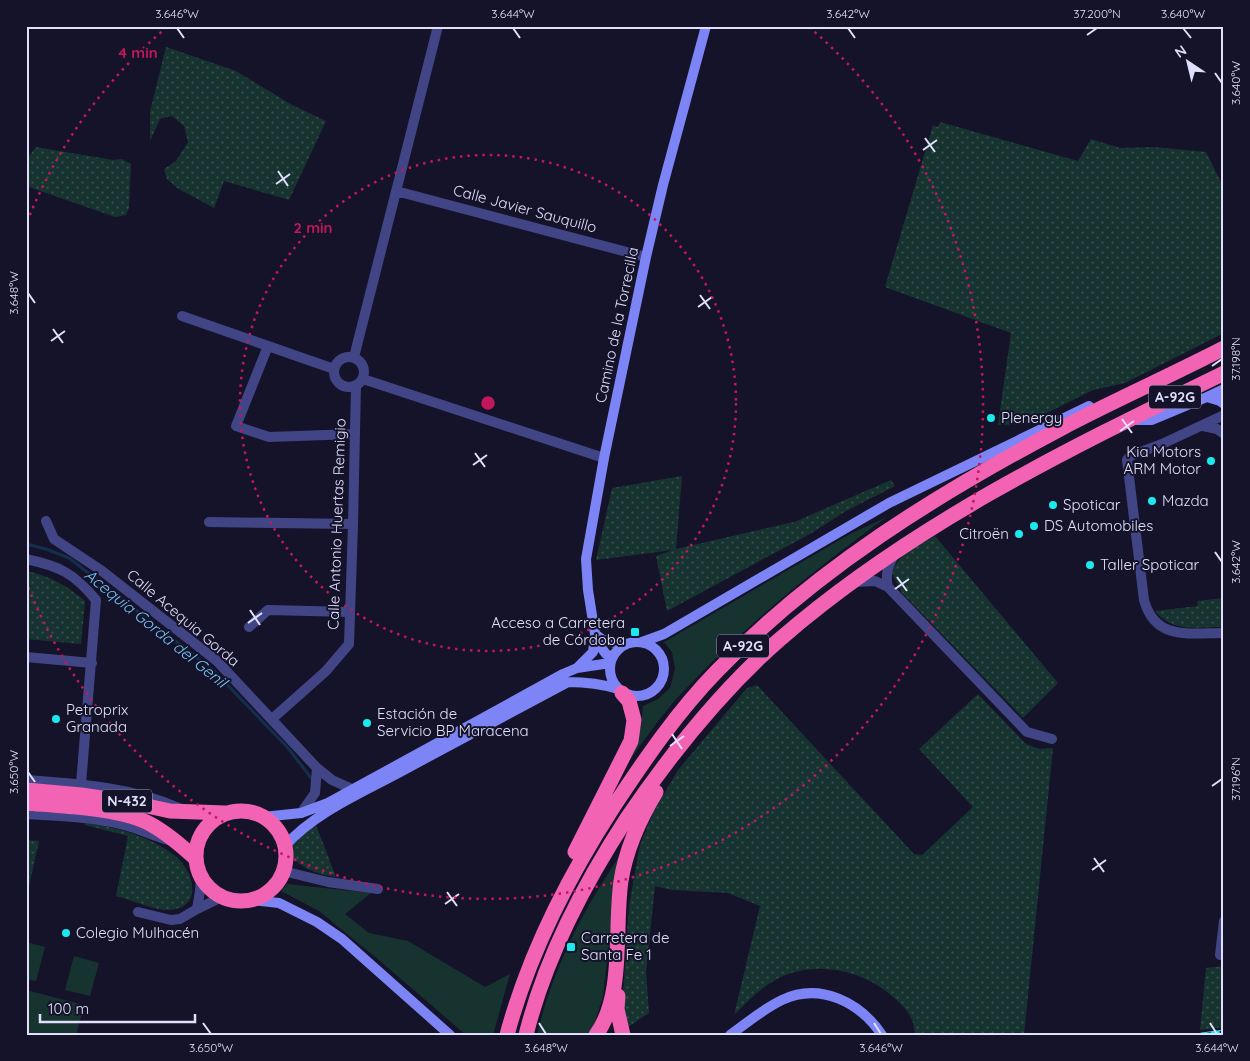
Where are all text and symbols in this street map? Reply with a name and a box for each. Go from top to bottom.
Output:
text: 3.646°W [155,6,199,21]
text: 3.644°W [491,6,535,21]
text: 3.642°W [826,6,870,21]
text: 37.200°N [1073,6,1121,21]
text: 3.640°W [1161,6,1205,21]
north arrow [1162,38,1212,88]
text: N [1171,41,1190,62]
text: 4 min [118,43,158,62]
text: 3.640°W [1228,61,1243,105]
street label: Calle Javier Sauquillo [451,180,599,237]
text: 2 min [293,218,333,237]
street label: Camino de la Torrecilla [591,245,642,405]
text: 3.648°W [6,271,21,315]
text: 37.198°N [1228,337,1243,381]
road number: A-92G [1149,386,1201,408]
centre of rings [479,394,497,412]
place label: Plenergy [1001,408,1062,427]
marker: Plenergy [985,412,997,424]
street label: Calle Antonio Huertas Remigio [323,418,350,630]
place label: Kia Motors ARM Motor [1123,442,1201,478]
marker: Kia Motors ARM Motor [1205,455,1217,467]
place label: Mazda [1162,491,1209,510]
place label: Spoticar [1063,495,1121,514]
marker: Mazda [1146,495,1158,507]
marker: Spoticar [1047,499,1059,511]
place label: DS Automobiles [1044,516,1153,535]
marker: DS Automobiles [1028,520,1040,532]
place label: Citroën [959,524,1009,543]
marker: Citroën [1013,528,1025,540]
text: 3.642°W [1228,540,1243,584]
place label: Taller Spoticar [1100,555,1199,574]
marker: Taller Spoticar [1084,559,1096,571]
water label: Acequia Gorda del Genil [81,564,233,693]
street label: Calle Acequia Gorda [123,565,244,670]
place label: Acceso a Carretera de Córdoba [491,613,625,649]
marker: Acceso a Carretera de Córdoba [629,626,641,638]
road number: A-92G [717,634,769,658]
place label: Petroprix Granada [66,700,128,736]
place label: Estación de Servicio BP Maracena [377,704,529,740]
marker: Petroprix Granada [50,713,62,725]
marker: Estación de Servicio BP Maracena [361,717,373,729]
text: 3.650°W [6,750,21,794]
text: 37.196°N [1228,757,1243,801]
road number: N-432 [102,789,152,812]
place label: Colegio Mulhacén [76,923,199,942]
marker: Colegio Mulhacén [60,927,72,939]
place label: Carretera de Santa Fe 1 [581,928,669,964]
marker: Carretera de Santa Fe 1 [565,941,577,953]
scale bar [40,991,195,1023]
text: 100 m [48,999,89,1018]
text: 3.650°W [189,1040,233,1055]
text: 3.648°W [524,1040,568,1055]
text: 3.646°W [859,1040,903,1055]
text: 3.644°W [1195,1040,1239,1055]

